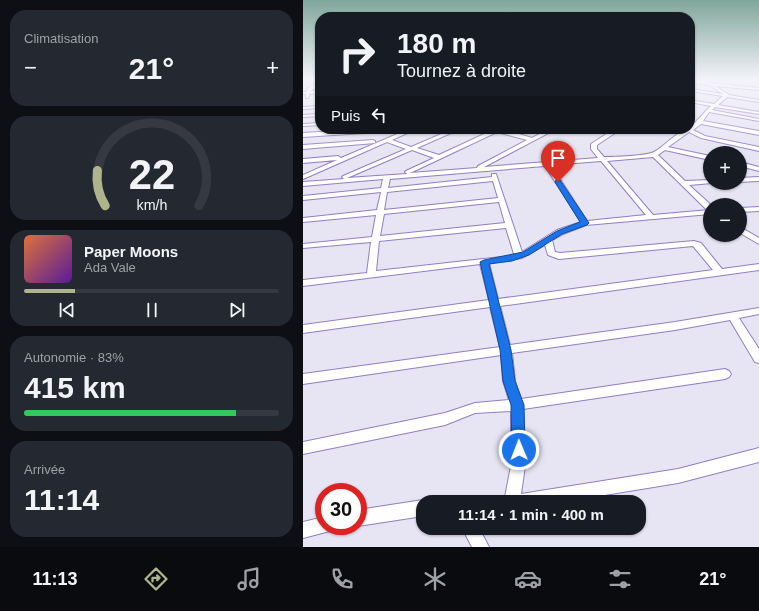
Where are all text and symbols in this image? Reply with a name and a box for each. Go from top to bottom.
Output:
icon: right [331,28,383,80]
text: 180 m [397,28,476,59]
text: Climatisation [24,31,98,46]
text: 21° [129,52,174,85]
text: − [24,55,37,80]
text: + [266,55,279,80]
text: Tournez à droite [397,61,526,81]
icon: left [368,104,390,126]
text: Puis [331,107,360,124]
pin [541,141,575,182]
map controls [703,146,747,242]
button: + [703,146,747,190]
icon: arrive [547,147,569,169]
text: 22 [128,151,175,198]
text: km/h [136,196,167,212]
button: − [703,198,747,242]
text: Paper Moons [84,243,178,260]
text: Ada Vale [84,260,136,275]
icon: previous [56,299,78,321]
icon: pause [141,299,163,321]
icon: next [226,299,248,321]
text: Autonomie · 83% [24,350,124,365]
text: 415 km [24,371,126,404]
position arrow [498,429,540,471]
text: Arrivée [24,462,65,477]
text: 11:14 [24,483,99,516]
speed limit sign: 30 [315,483,367,535]
text: 11:14 · 1 min · 400 m [458,506,604,523]
icon: directions [142,565,170,593]
icon: music [235,565,263,593]
icon: phone [328,565,356,593]
icon: climate [421,565,449,593]
icon: car [514,565,542,593]
icon: filters [606,565,634,593]
text: 11:13 [32,569,77,589]
text: 21° [699,569,726,589]

